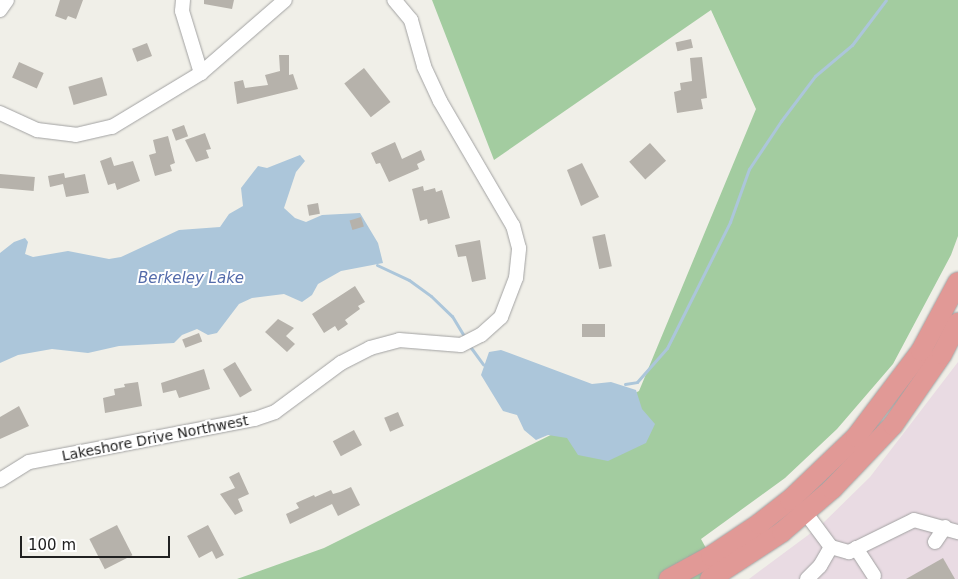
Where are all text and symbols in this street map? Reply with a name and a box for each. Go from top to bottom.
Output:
water label: Berkeley Lake [138,270,244,288]
street label: Lakeshore Drive Northwest [60,412,250,464]
scale bar [22,526,172,558]
text: 100 m [28,536,76,554]

